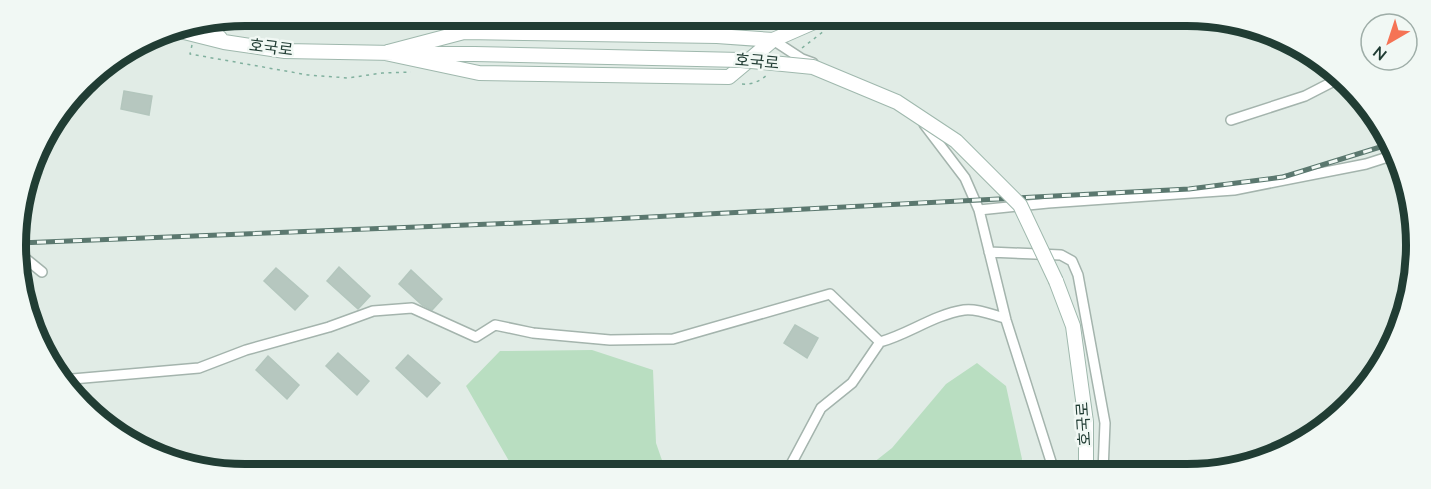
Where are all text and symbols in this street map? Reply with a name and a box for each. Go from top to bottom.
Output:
north arrow [1359,12,1419,72]
street label: 호국로 [248,34,295,62]
text: N [1369,41,1392,65]
street label: 호국로 [734,49,780,75]
street label: 호국로 [1071,401,1097,447]

